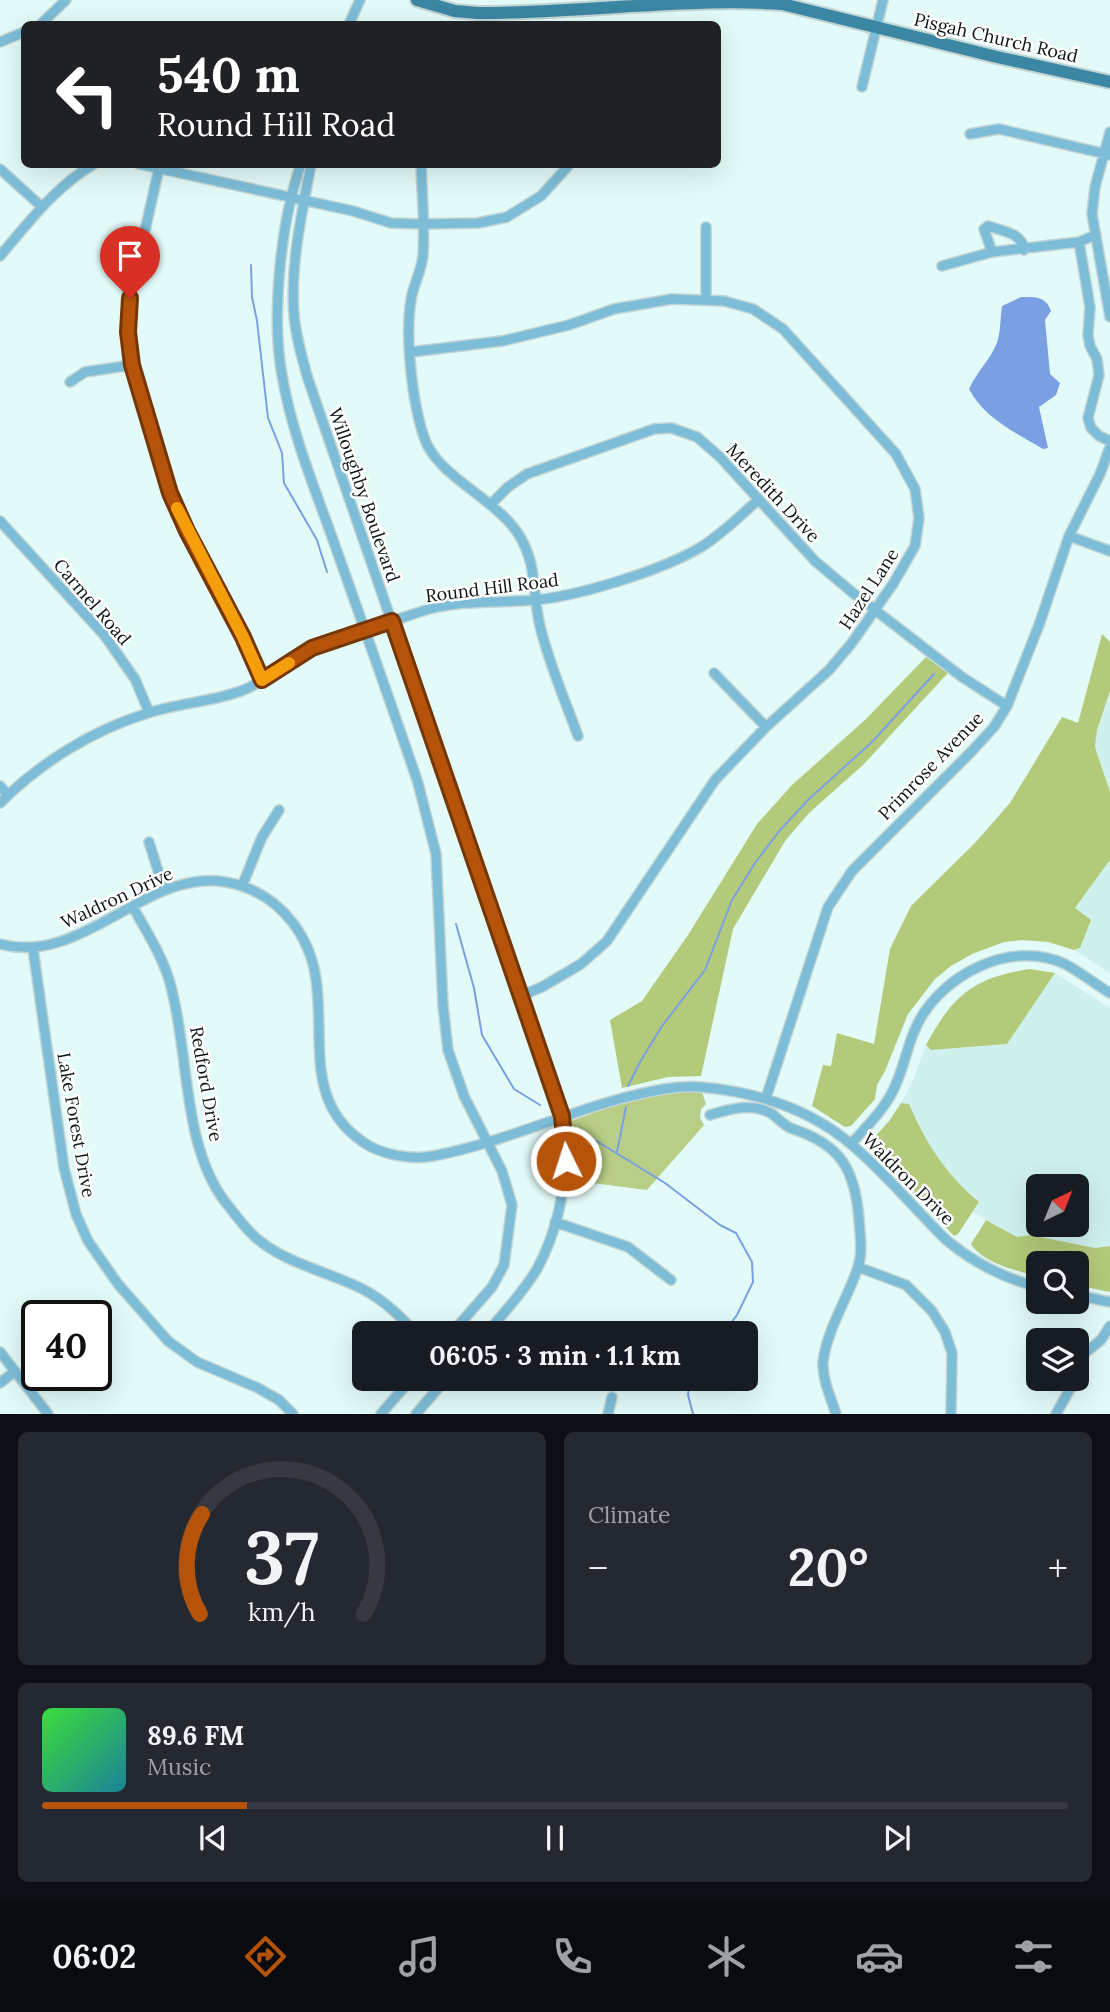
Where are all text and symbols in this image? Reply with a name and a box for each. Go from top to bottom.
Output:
street label: Pisgah Church Road [912,7,1081,68]
text: 540 m [157,43,300,105]
icon: left [42,49,133,140]
text: Round Hill Road [157,104,395,145]
pin [100,226,160,298]
icon: arrive [111,237,149,275]
street label: Willoughby Boulevard [324,405,405,585]
street label: Meredith Drive [722,438,825,547]
street label: Hazel Lane [834,544,904,634]
street label: Carmel Road [49,554,136,650]
street label: Round Hill Road [424,568,560,607]
street label: Primrose Avenue [873,706,988,825]
street label: Waldron Drive [57,861,177,934]
street label: Redford Drive [185,1025,228,1143]
street label: Lake Forest Drive [52,1051,101,1199]
position arrow [529,1124,603,1198]
street label: Waldron Drive [857,1128,959,1230]
north arrow [1026,1174,1088,1237]
map controls [1026,1174,1089,1391]
button: search [1026,1251,1089,1314]
speed limit sign: 40 [21,1300,112,1391]
button: layers [1026,1328,1089,1391]
text: 06:05 · 3 min · 1.1 km [429,1339,681,1372]
text: Climate [588,1500,670,1529]
text: 37 [245,1512,319,1605]
text: 20° [788,1534,868,1600]
text: − [588,1544,608,1592]
text: + [1048,1544,1068,1592]
text: km/h [248,1596,316,1628]
text: 89.6 FM [147,1719,244,1752]
text: Music [147,1752,211,1781]
icon: previous [194,1819,232,1857]
icon: pause [536,1819,574,1857]
icon: next [878,1819,916,1857]
icon: directions [241,1932,290,1981]
icon: music [395,1932,444,1981]
icon: phone [548,1932,597,1981]
icon: climate [702,1932,751,1981]
icon: car [855,1932,904,1981]
icon: filters [1009,1932,1058,1981]
text: 06:02 [52,1936,136,1977]

